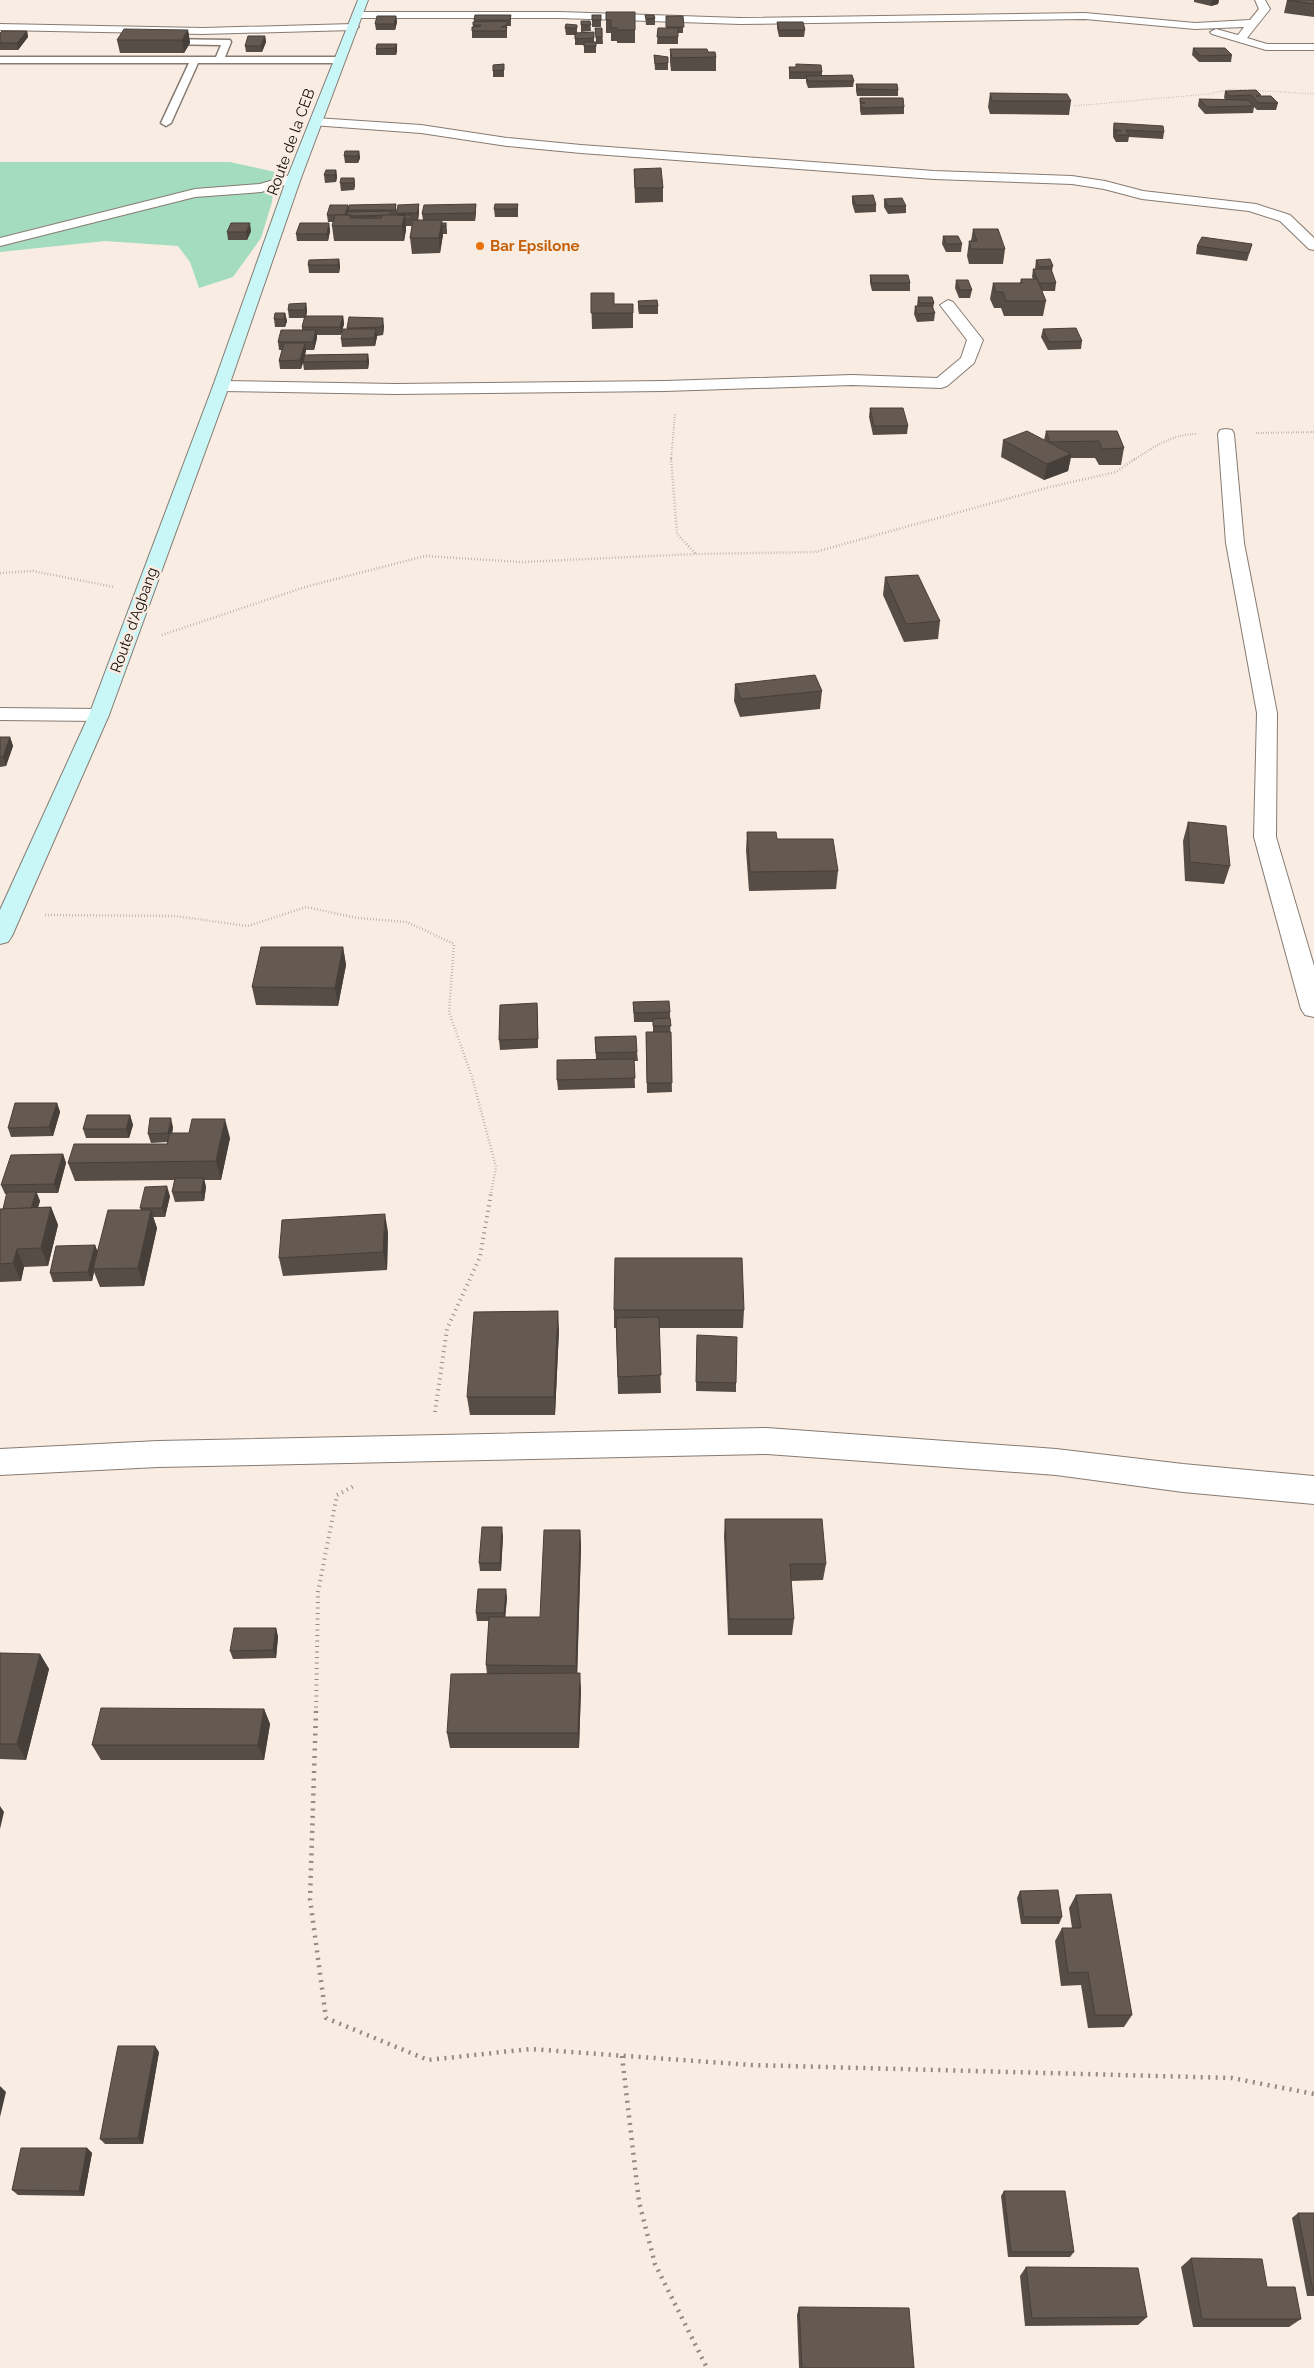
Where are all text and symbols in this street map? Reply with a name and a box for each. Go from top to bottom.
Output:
street label: Route de la CEB [263,86,319,198]
place label: Bar Epsilone [490,237,580,255]
marker: Bar Epsilone [474,240,486,252]
street label: Route d'Agbang [107,565,161,675]

